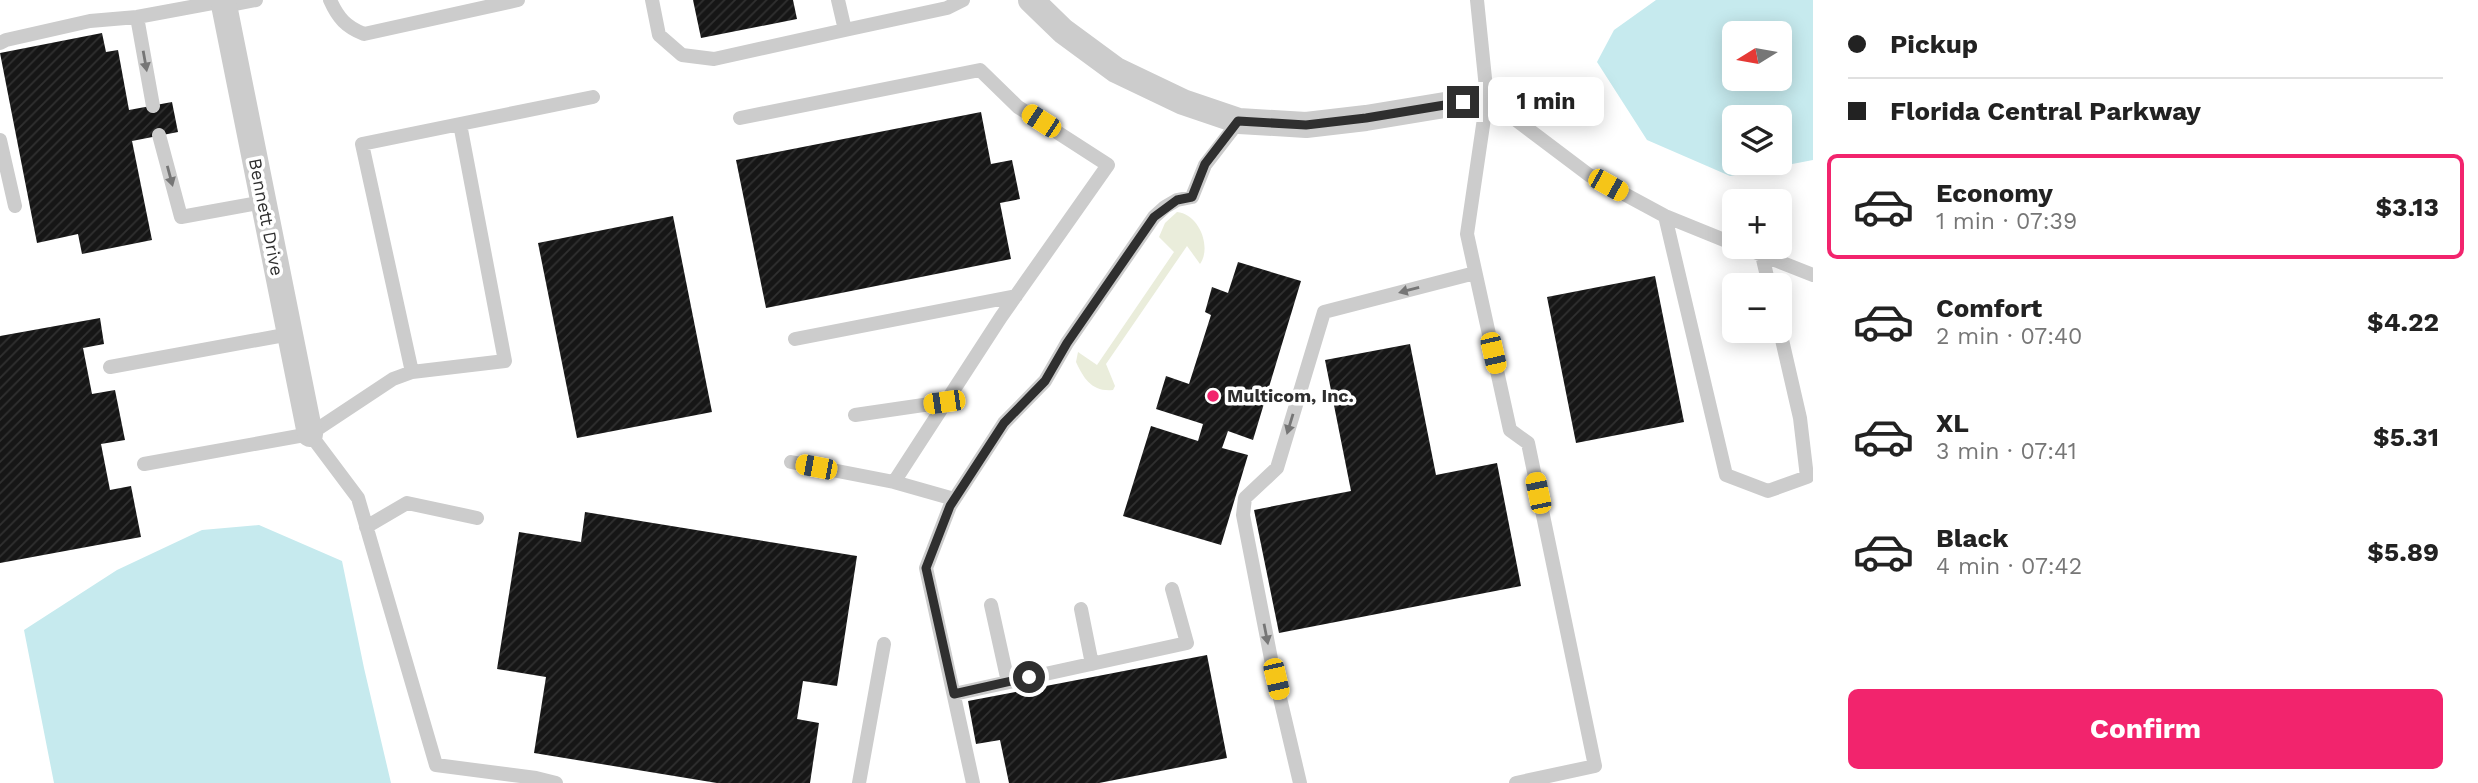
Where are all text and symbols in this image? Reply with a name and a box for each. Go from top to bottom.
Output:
north arrow [1722,21,1792,91]
map controls [1722,21,1792,343]
text: Pickup [1890,29,1978,59]
one-way arrow [140,50,151,72]
callout: 1 min [1488,78,1603,126]
route end [1447,86,1479,118]
text: 1 min [1516,88,1576,115]
text: Florida Central Parkway [1890,96,2201,126]
car [1018,101,1065,141]
button: layers [1722,105,1792,175]
street label: Bennett Drive [245,156,288,278]
one-way arrow [165,165,176,187]
car [1585,166,1632,204]
icon: car [1852,175,1915,238]
text: Economy [1936,178,2053,208]
button: + [1722,189,1792,259]
text: $3.13 [2375,192,2439,222]
text: 1 min · 07:39 [1936,208,2077,235]
button: − [1722,273,1792,343]
one-way arrow [1398,285,1420,296]
icon: car [1852,290,1915,353]
text: Comfort [1936,293,2042,323]
text: $4.22 [2367,307,2439,337]
text: 2 min · 07:40 [1936,323,2082,350]
car [1479,330,1508,376]
place label: Multicom, Inc. [1227,385,1354,406]
marker: Multicom, Inc. [1205,388,1221,404]
car [922,389,967,415]
icon: car [1852,405,1915,468]
text: XL [1936,408,1969,438]
one-way arrow [1284,414,1295,435]
text: $5.31 [2373,422,2439,452]
text: 3 min · 07:41 [1936,438,2077,465]
car [794,453,839,481]
car [1524,470,1553,516]
icon: car [1852,520,1915,583]
text: Black [1936,523,2008,553]
text: $5.89 [2367,537,2439,567]
text: 4 min · 07:42 [1936,553,2082,580]
one-way arrow [1261,623,1272,645]
car [1262,656,1291,702]
route start [1013,661,1045,693]
button: Confirm [1848,689,2443,769]

